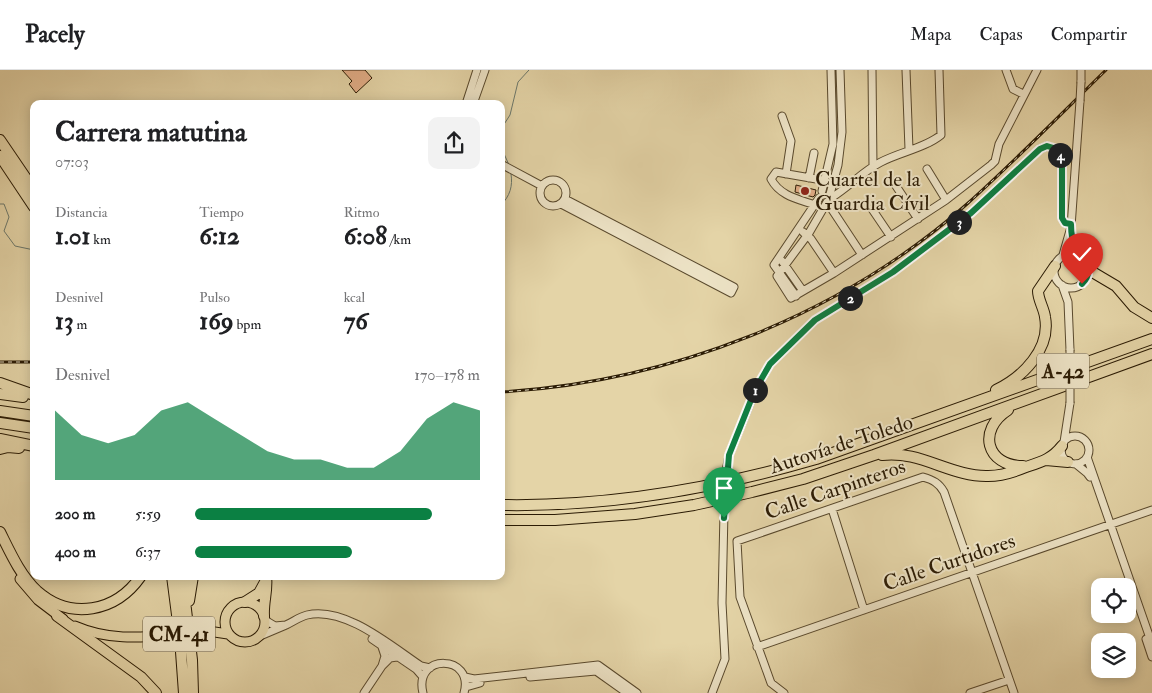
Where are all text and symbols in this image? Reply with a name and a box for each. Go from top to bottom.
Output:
text: Pacely [25,19,85,50]
text: Mapa [910,23,952,46]
text: Capas [980,23,1023,46]
text: Compartir [1051,23,1127,46]
text: Carrera matutina [55,115,246,150]
button: share [428,117,480,169]
pin: 4 [1048,142,1072,168]
text: 4 [1057,147,1064,164]
text: 07:03 [55,152,89,172]
place label: Cuartel de la Guardia Cívil [815,166,930,217]
marker: Cuartel de la Guardia Cívil [799,185,811,197]
text: Distancia [55,204,108,221]
text: Tiempo [199,204,244,221]
text: Ritmo [344,204,379,221]
pin: 3 [946,210,972,234]
text: 3 [957,214,962,231]
text: 1.01 [55,221,90,252]
text: 6:12 [199,221,240,252]
text: 6:08 [344,221,387,252]
text: km [90,231,111,248]
text: /km [387,231,411,248]
pin [1061,233,1103,284]
icon: check [1068,240,1096,268]
pin: 2 [838,286,862,310]
text: Desnivel [55,289,103,306]
text: Pulso [199,289,230,306]
text: kcal [344,289,365,306]
text: 2 [847,290,854,307]
text: 13 [55,306,74,337]
text: 169 [199,306,234,337]
text: 76 [344,306,368,337]
text: m [74,316,87,333]
text: bpm [234,316,261,333]
road number: A-42 [1037,354,1089,388]
text: Desnivel [55,365,110,385]
text: 170–178 m [414,365,480,385]
pin: 1 [742,378,768,402]
text: 1 [753,382,758,399]
street label: Autovía de Toledo [765,409,916,481]
street label: Calle Carpinteros [761,453,909,526]
pin [703,467,745,518]
icon: arrive [710,474,738,502]
text: 200 m [55,504,95,524]
text: 5:59 [135,504,161,524]
street label: Calle Curtidores [879,527,1019,598]
text: 400 m [55,542,96,562]
text: 6:37 [135,542,161,562]
map controls [1091,578,1136,678]
button: locate [1091,578,1136,623]
road number: CM-41 [143,616,215,652]
button: layers [1091,633,1136,678]

